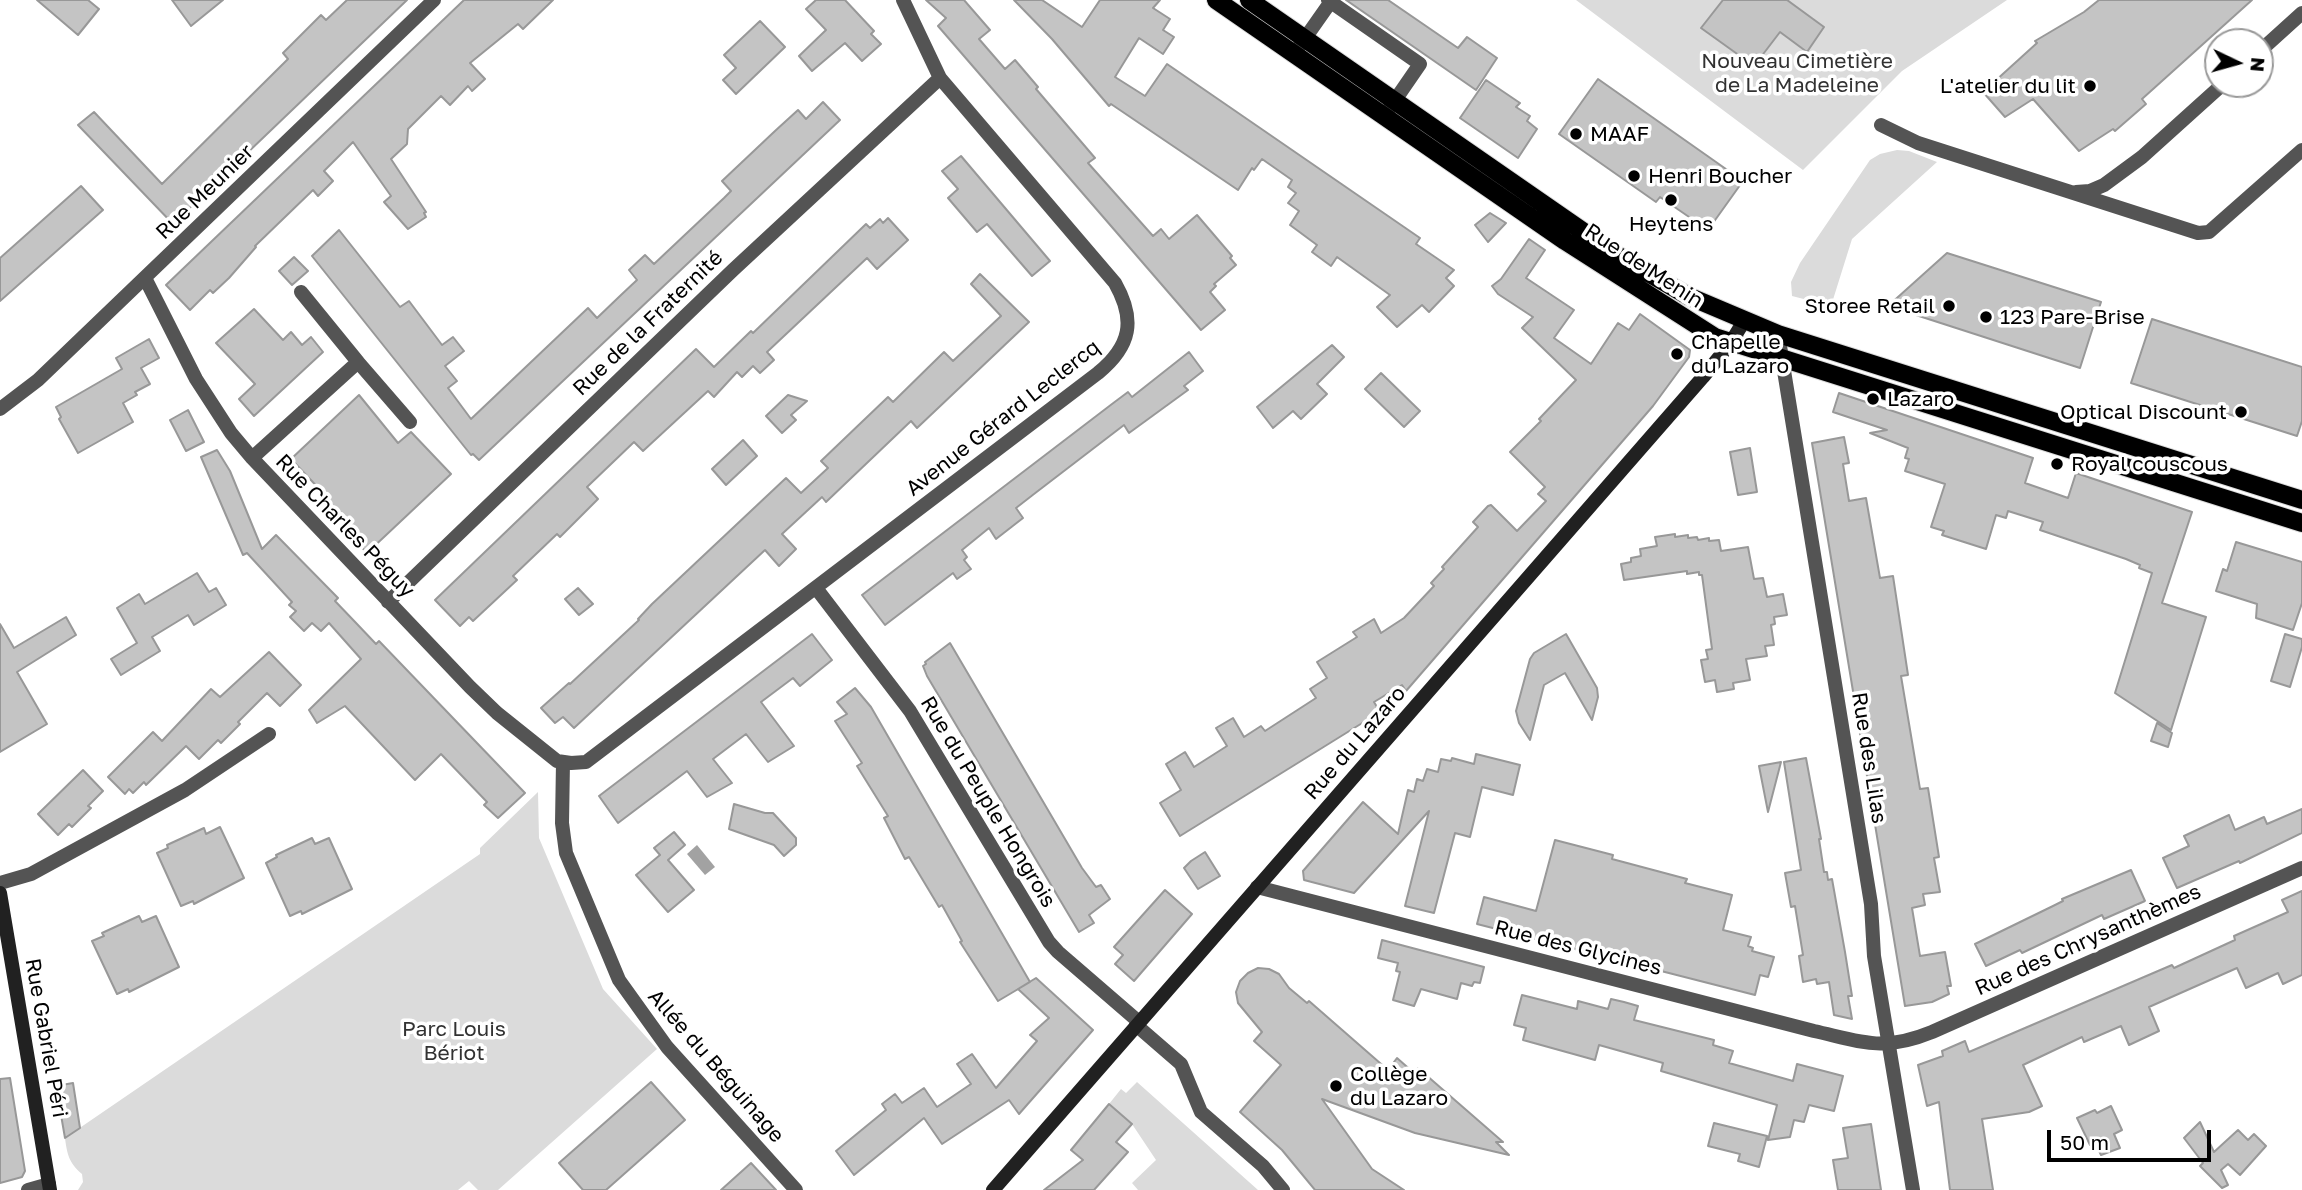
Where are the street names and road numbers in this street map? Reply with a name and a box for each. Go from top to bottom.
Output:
street label: Rue Meunier [151,139,259,245]
street label: Rue de Menin [1580,218,1708,314]
street label: Rue de la Fraternité [568,245,728,401]
street label: Avenue Gérard Leclercq [901,335,1105,501]
street label: Rue Charles Péguy [270,449,420,603]
street label: Rue du Lazaro [1299,681,1411,805]
street label: Rue des Lilas [1846,690,1892,826]
street label: Rue du Peuple Hongrois [915,692,1061,912]
street label: Rue des Chrysanthèmes [1971,879,2205,1001]
street label: Rue des Glycines [1492,915,1664,981]
street label: Rue Gabriel Péri [20,956,72,1120]
street label: Allée du Béguinage [643,984,789,1148]

